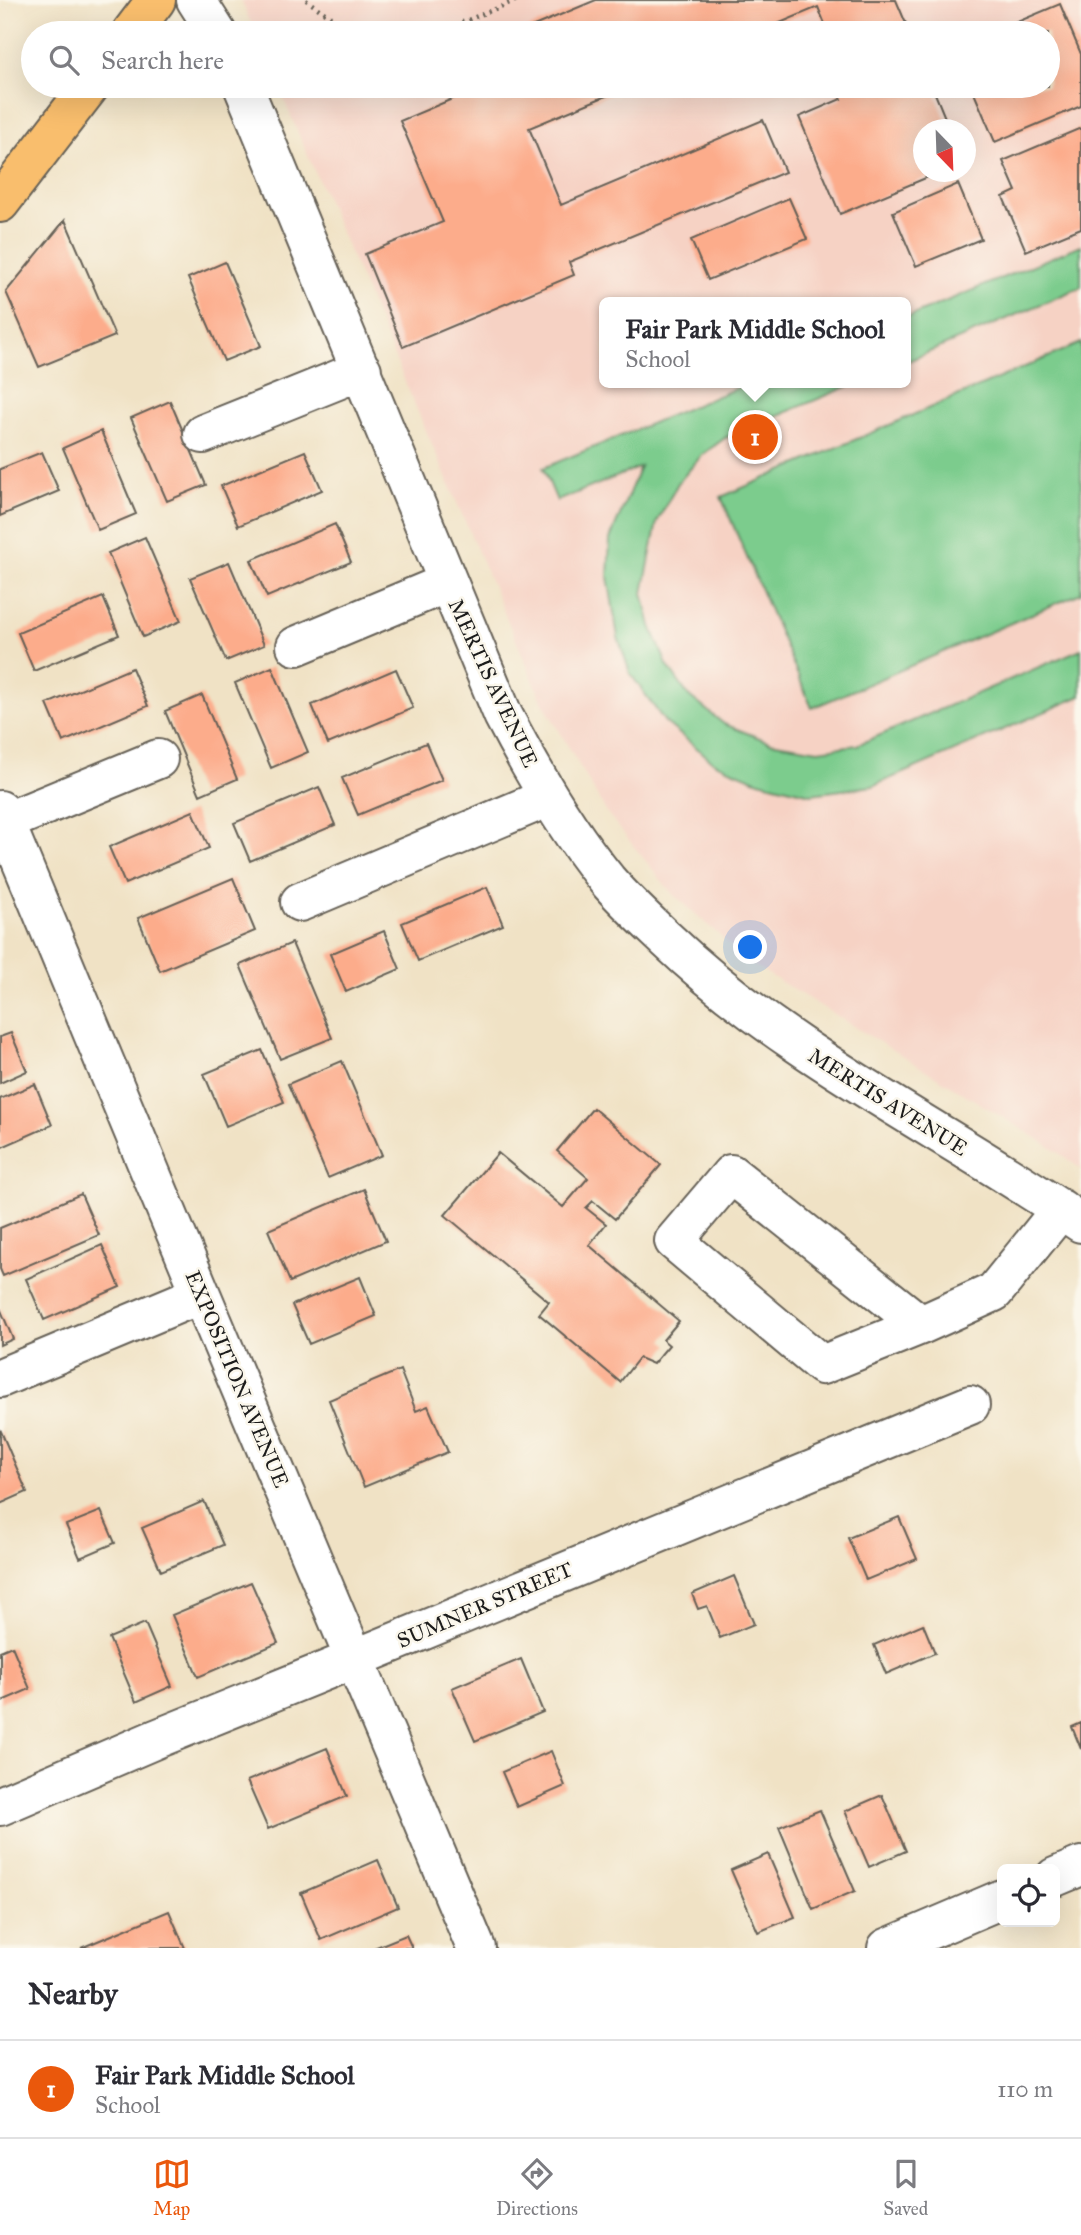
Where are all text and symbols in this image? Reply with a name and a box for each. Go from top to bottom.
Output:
search box [21,21,1060,98]
icon: search [45,41,83,79]
text: Search here [101,44,224,76]
north arrow [913,119,976,182]
popup [599,297,911,388]
text: Fair Park Middle School [625,313,885,345]
text: School [625,345,691,373]
pin: 1 [732,411,778,463]
street label: MERTIS AVENUE [443,595,543,771]
your location [733,930,767,964]
street label: MERTIS AVENUE [804,1043,972,1161]
street label: EXPOSITION AVENUE [179,1267,295,1491]
street label: SUMNER STREET [393,1556,577,1654]
map controls [997,1864,1060,1927]
button: locate [997,1864,1060,1927]
text: Nearby [28,1976,118,2012]
text: Fair Park Middle School [95,2059,355,2091]
text: 1 [46,2075,56,2103]
text: 110 m [997,2075,1053,2103]
text: School [95,2091,160,2119]
tab: Map [153,2155,191,2220]
tab: Directions [496,2155,578,2220]
tab: Saved [883,2155,928,2220]

